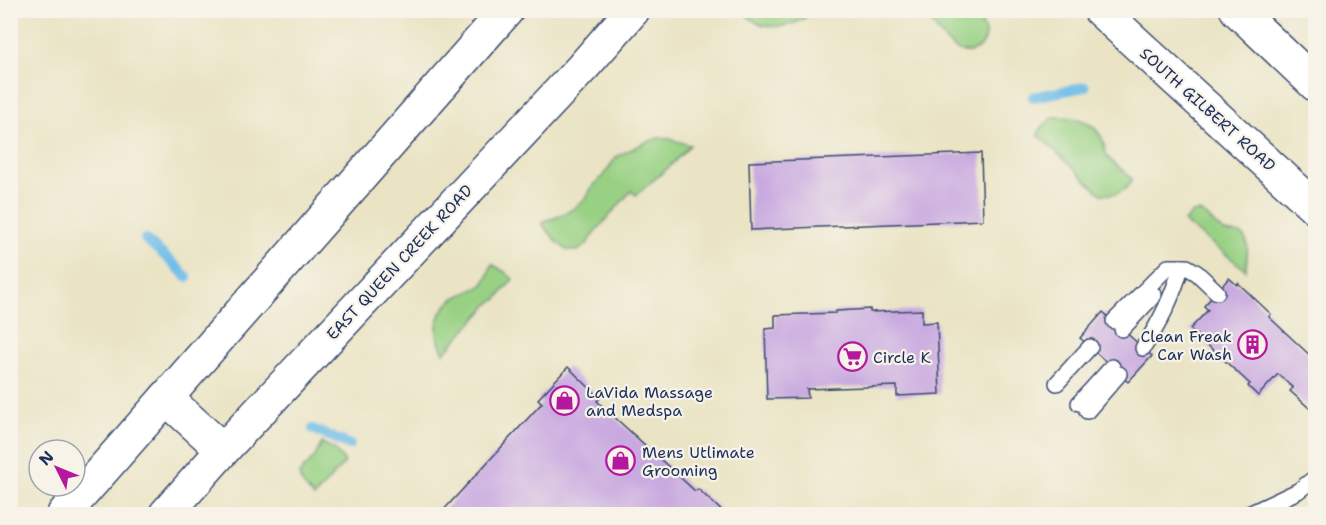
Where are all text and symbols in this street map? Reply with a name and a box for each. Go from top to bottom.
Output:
street label: SOUTH GILBERT ROAD [1135,43,1280,176]
street label: EAST QUEEN CREEK ROAD [322,180,477,345]
place label: Clean Freak Car Wash [1141,326,1232,365]
building icon: Clean Freak Car Wash [1237,329,1269,361]
supermarket icon: Circle K [836,341,868,373]
place label: Circle K [873,347,932,368]
place label: LaVida Massage and Medspa [586,382,713,421]
shop icon: LaVida Massage and Medspa [549,385,581,417]
north arrow [27,438,87,498]
place label: Mens Utlimate Grooming [642,442,755,481]
shop icon: Mens Utlimate Grooming [605,445,637,477]
text: N [34,446,58,470]

